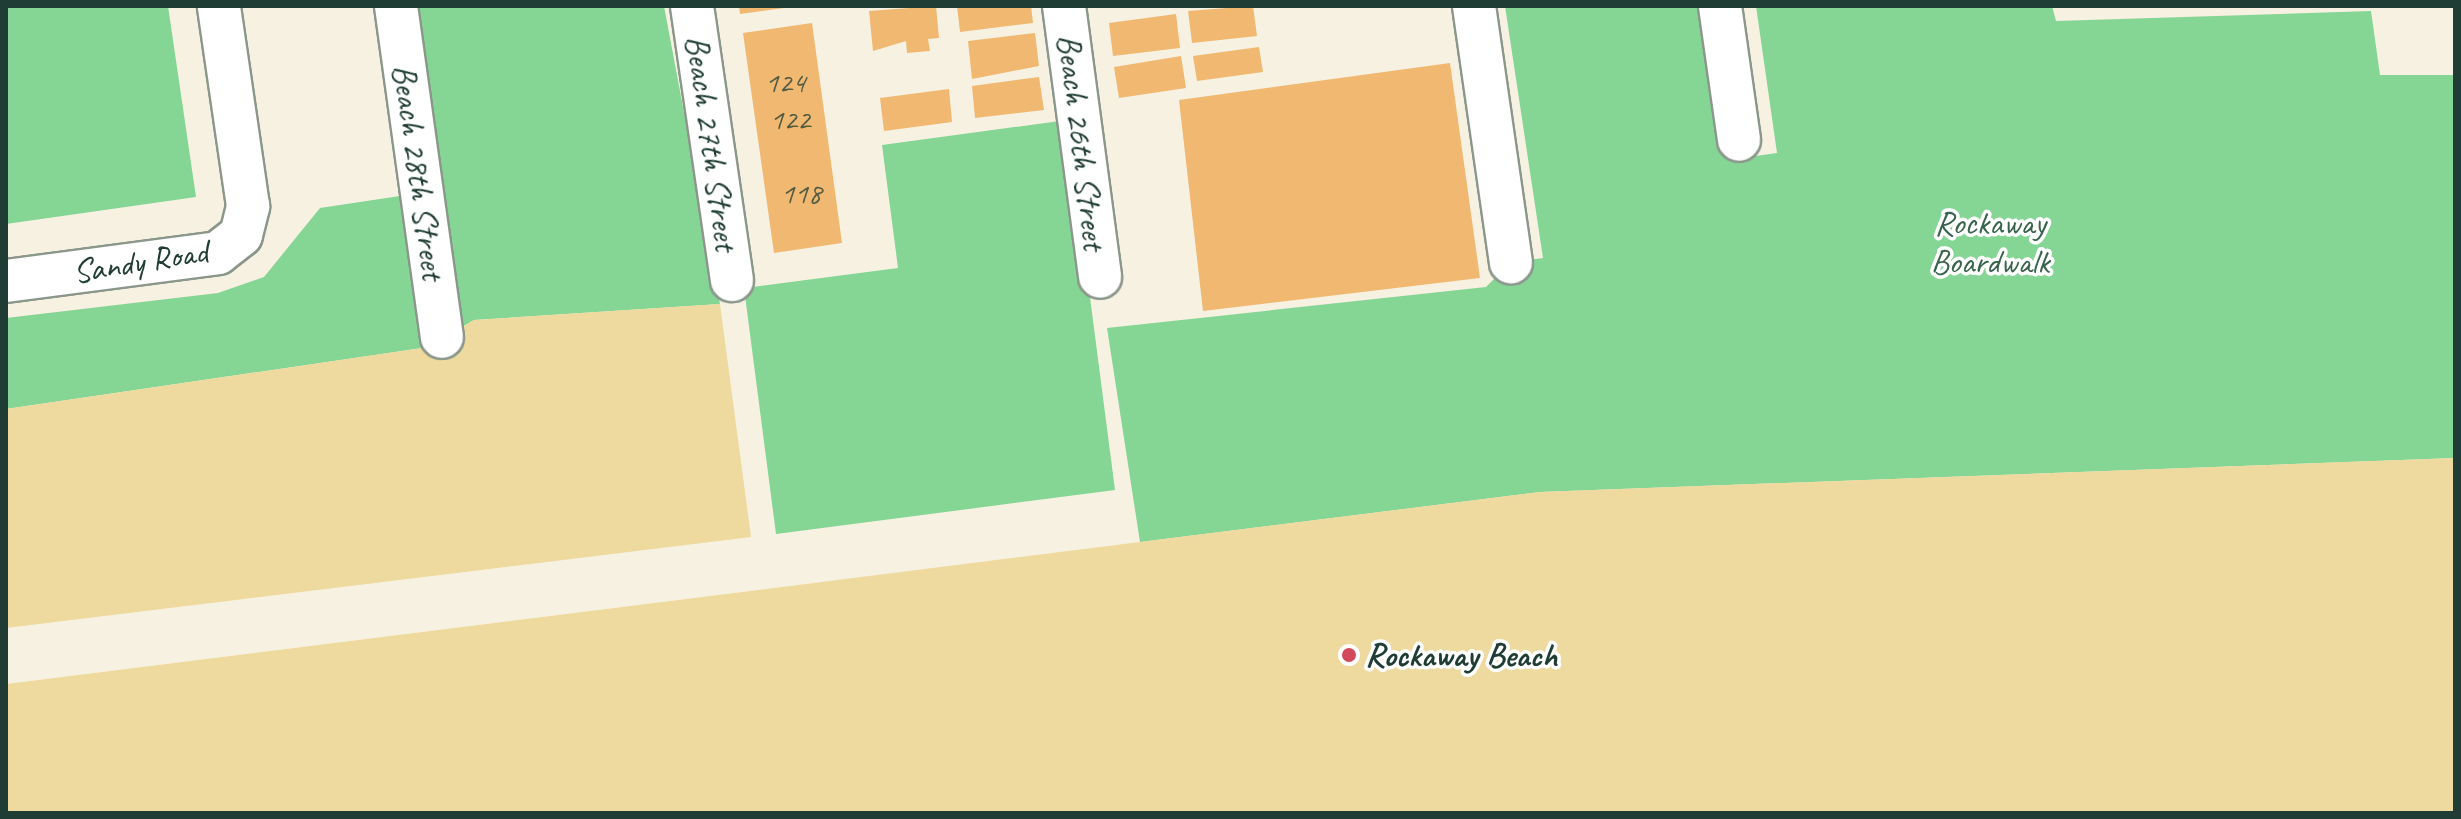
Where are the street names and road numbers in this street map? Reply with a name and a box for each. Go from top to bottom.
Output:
street label: Beach 26th Street [1048,31,1116,253]
street label: Beach 27th Street [677,32,747,254]
street label: Beach 28th Street [384,61,454,283]
street label: Sandy Road [69,230,211,292]

